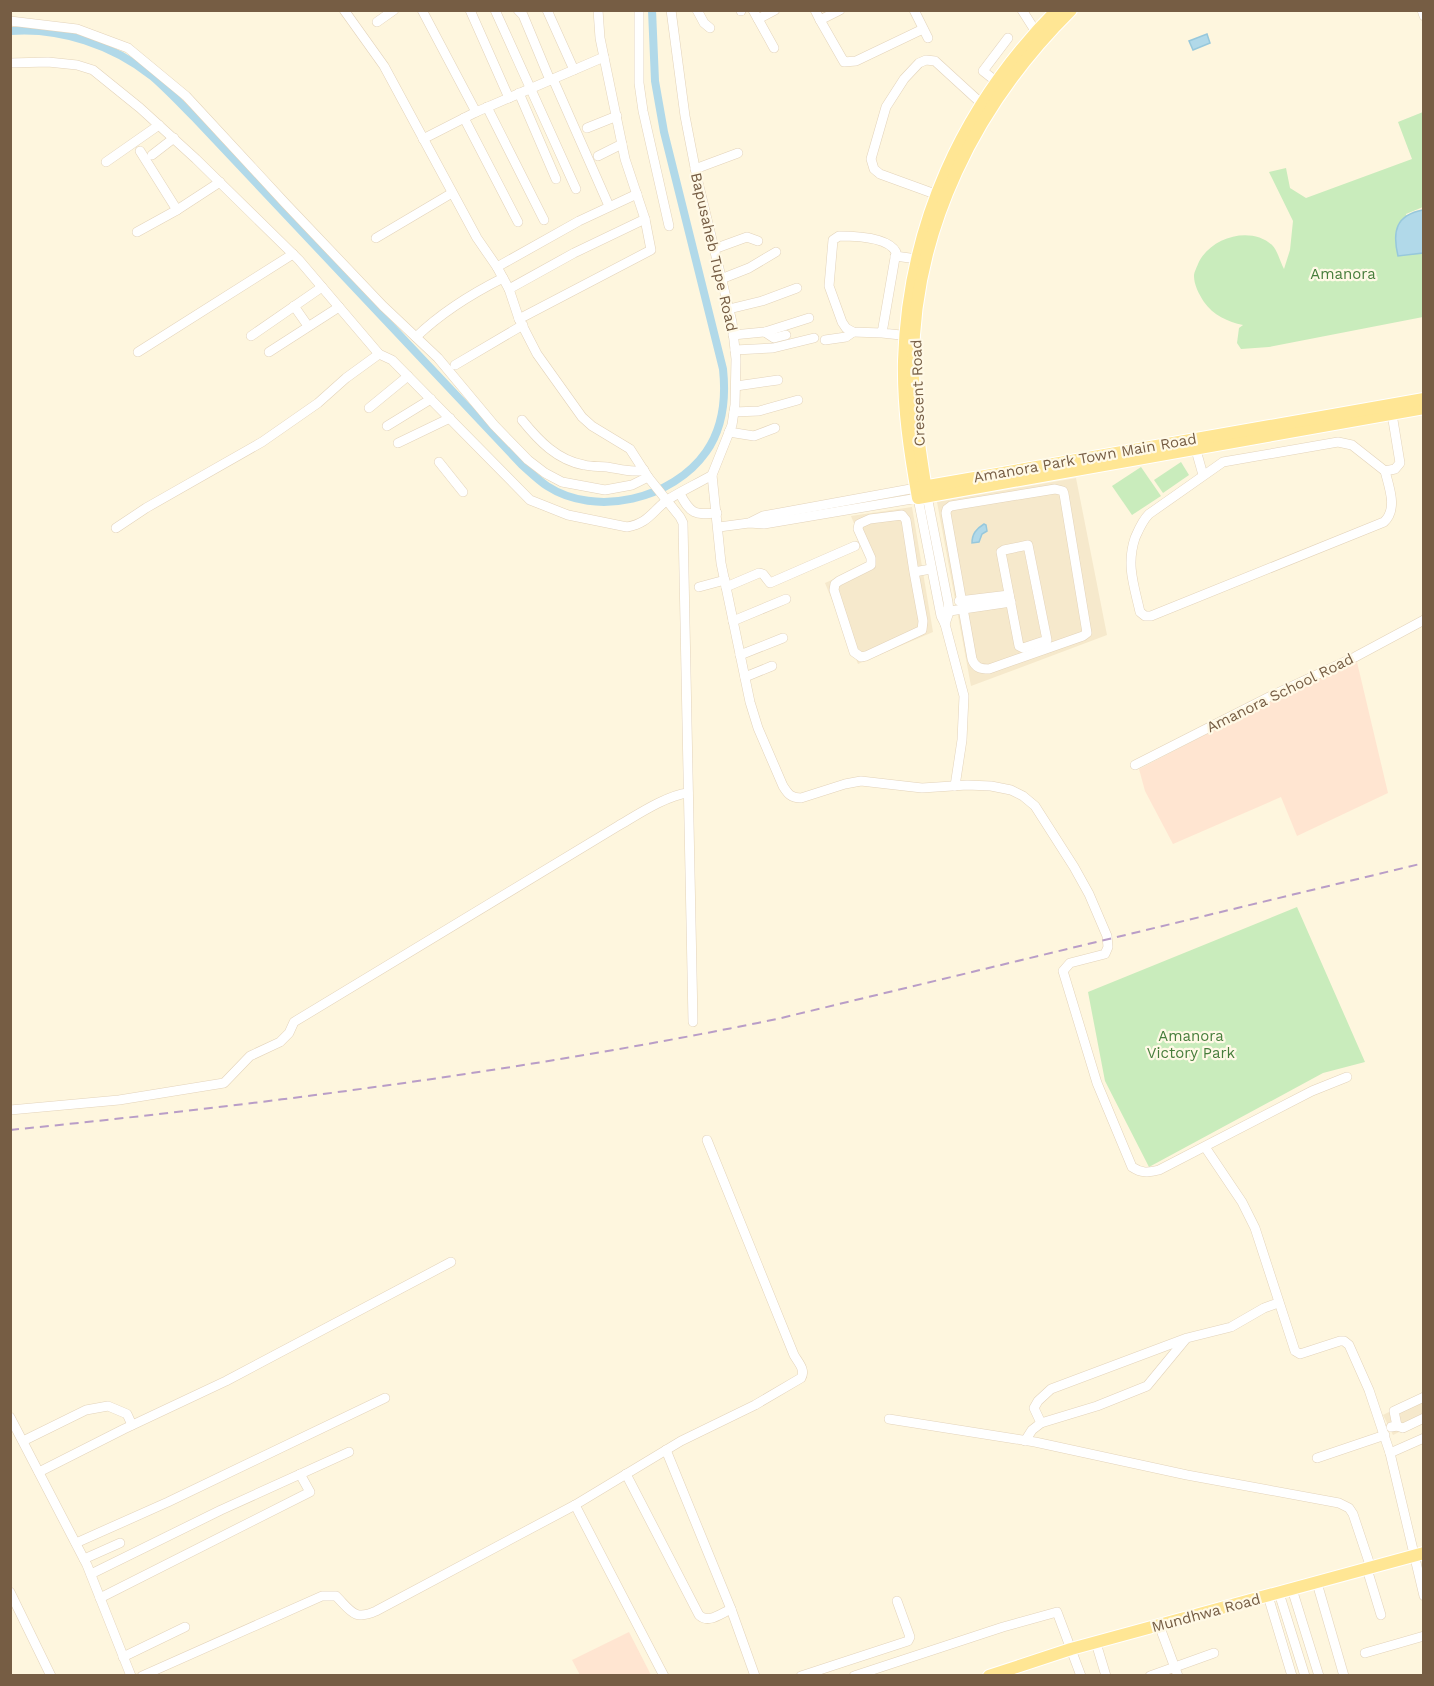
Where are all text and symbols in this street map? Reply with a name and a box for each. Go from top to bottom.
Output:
street label: Bapusaheb Tupe Road [687,171,741,333]
park label: Amanora [1310,265,1376,283]
street label: Crescent Road [907,339,929,447]
street label: Amanora Park Town Main Road [972,430,1198,486]
street label: Amanora School Road [1204,650,1356,736]
park label: Amanora Victory Park [1147,1027,1236,1062]
street label: Mundhwa Road [1150,1590,1262,1636]

